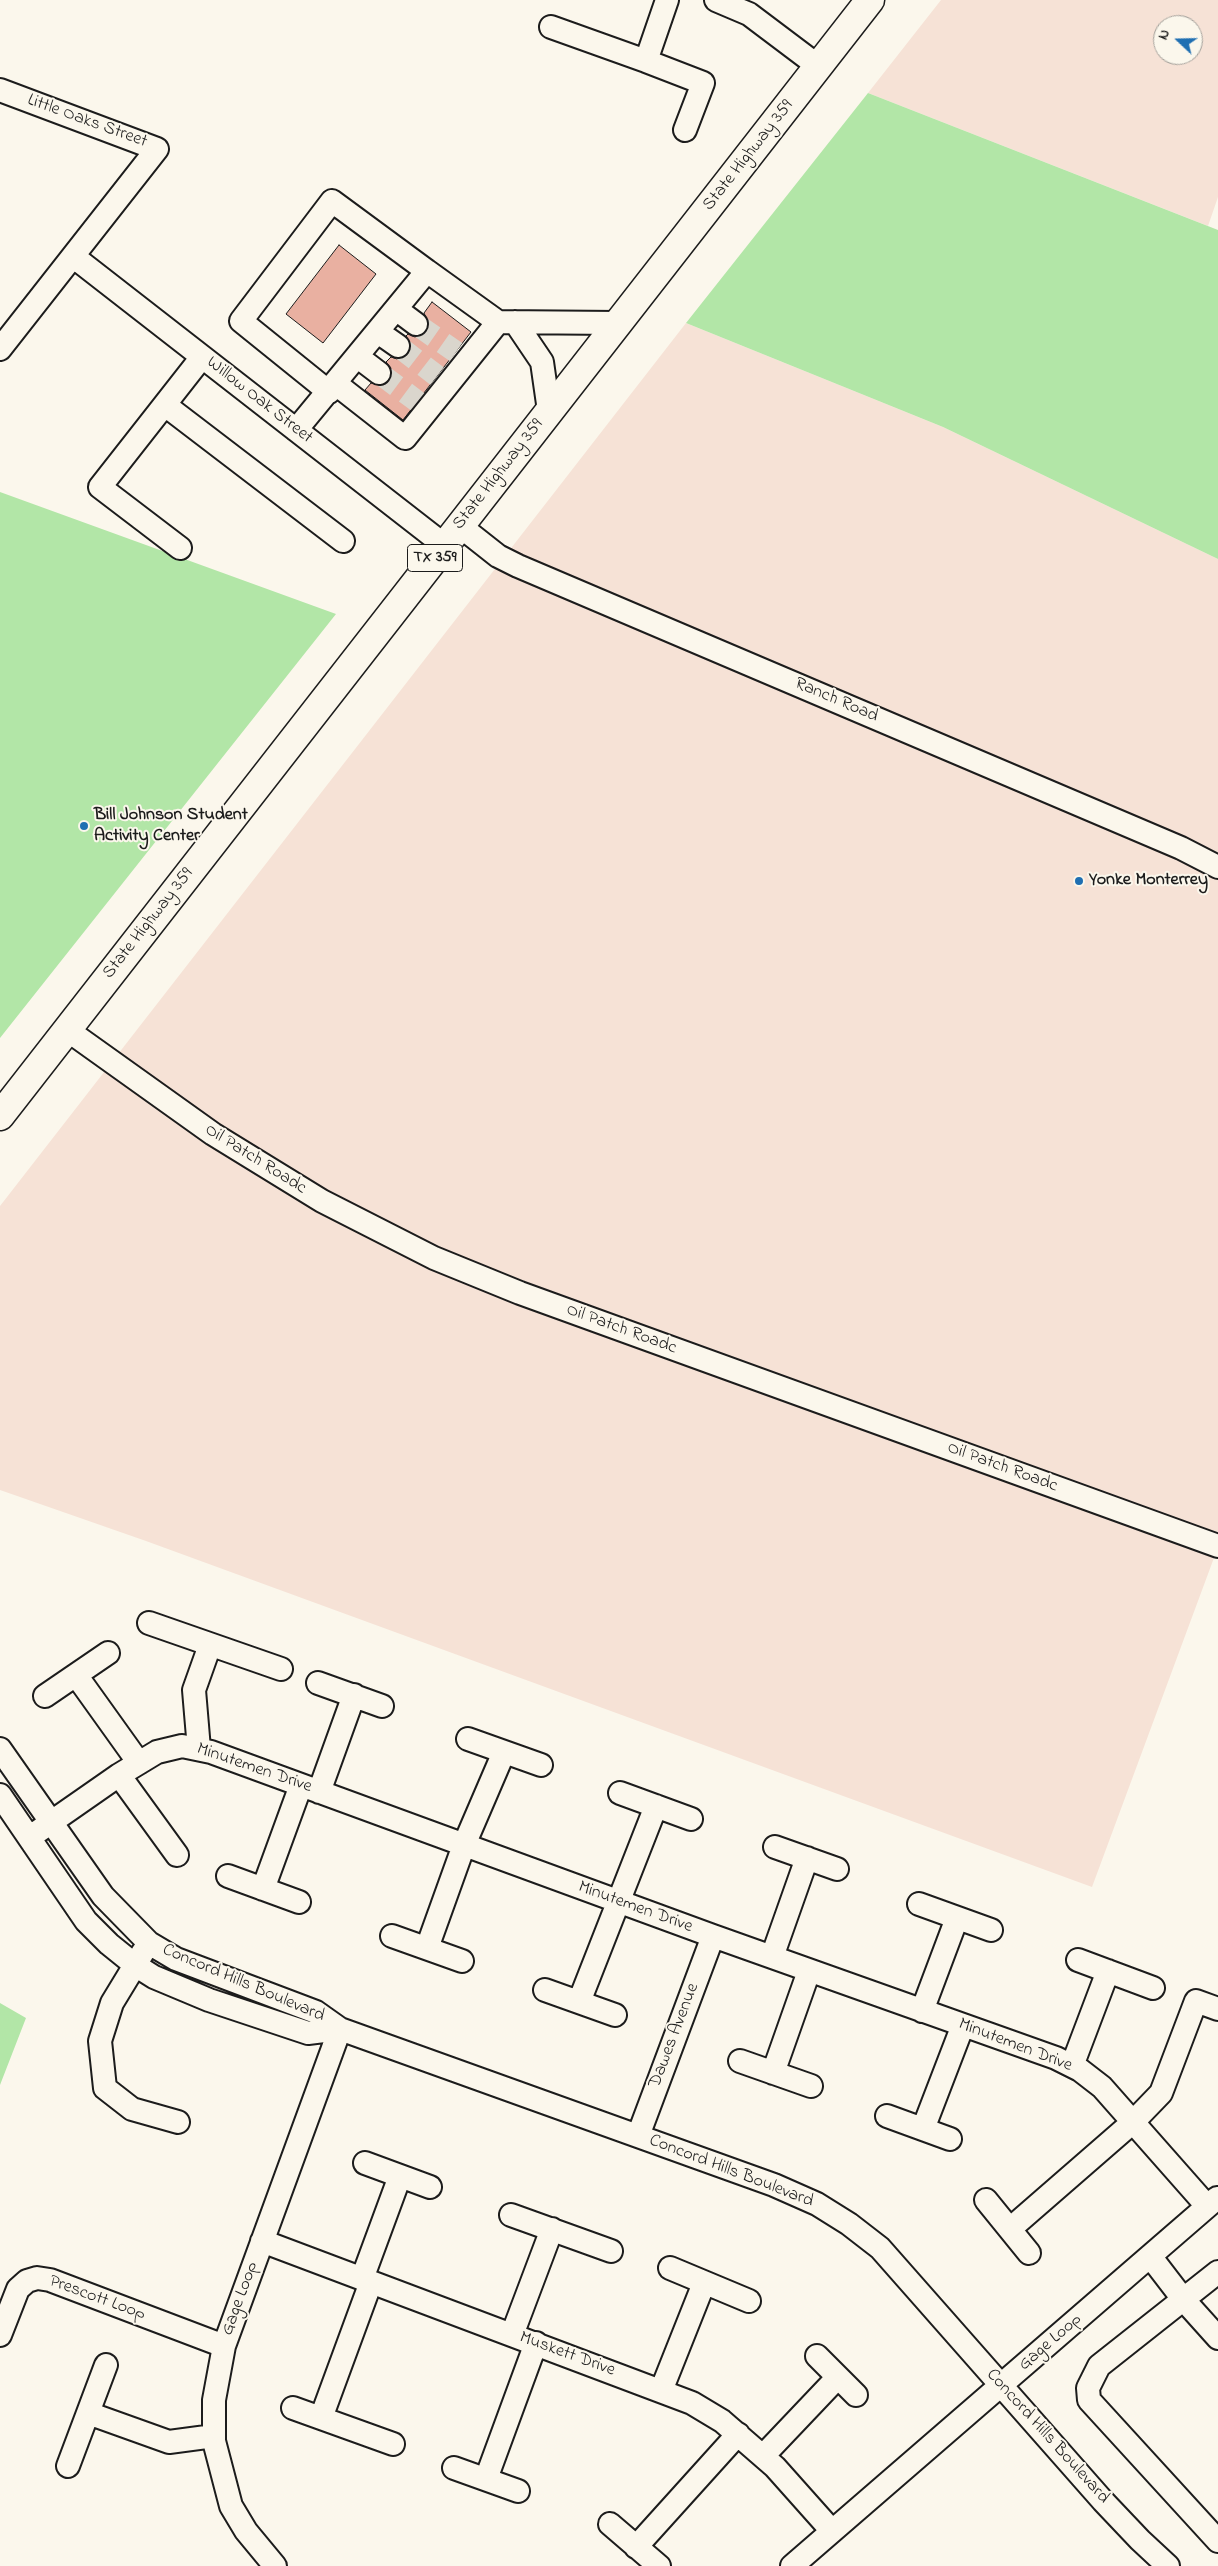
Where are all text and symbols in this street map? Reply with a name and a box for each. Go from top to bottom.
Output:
north arrow [1153,15,1203,65]
text: N [1153,27,1176,43]
street label: Little Oaks Street [24,90,150,154]
street label: State Highway 359 [699,96,799,216]
street label: Willow Oak Street [201,353,317,449]
street label: State Highway 359 [449,415,549,535]
road number: TX 359 [408,544,462,572]
street label: Ranch Road [791,674,881,728]
place label: Bill Johnson Student Activity Center [94,805,248,848]
marker: Bill Johnson Student Activity Center [78,820,90,832]
street label: State Highway 359 [99,864,199,984]
place label: Yonke Monterrey [1089,870,1208,892]
marker: Yonke Monterrey [1073,875,1085,887]
street label: Oil Patch Roadc [200,1120,310,1200]
street label: Oil Patch Roadc [563,1300,679,1360]
street label: Oil Patch Roadc [944,1438,1060,1498]
street label: Minutemen Drive [194,1739,314,1799]
street label: Minutemen Drive [575,1877,695,1939]
street label: Concord Hills Boulevard [159,1940,327,2028]
street label: Dawes Avenue [645,1981,705,2091]
street label: Minutemen Drive [955,2014,1075,2078]
street label: Concord Hills Boulevard [646,2131,816,2213]
street label: Gage Loop [218,2259,264,2339]
street label: Prescott Loop [46,2272,148,2326]
street label: Gage Loop [1015,2310,1087,2376]
street label: Muskett Drive [516,2328,618,2382]
street label: Concord Hills Boulevard [981,2365,1113,2509]

